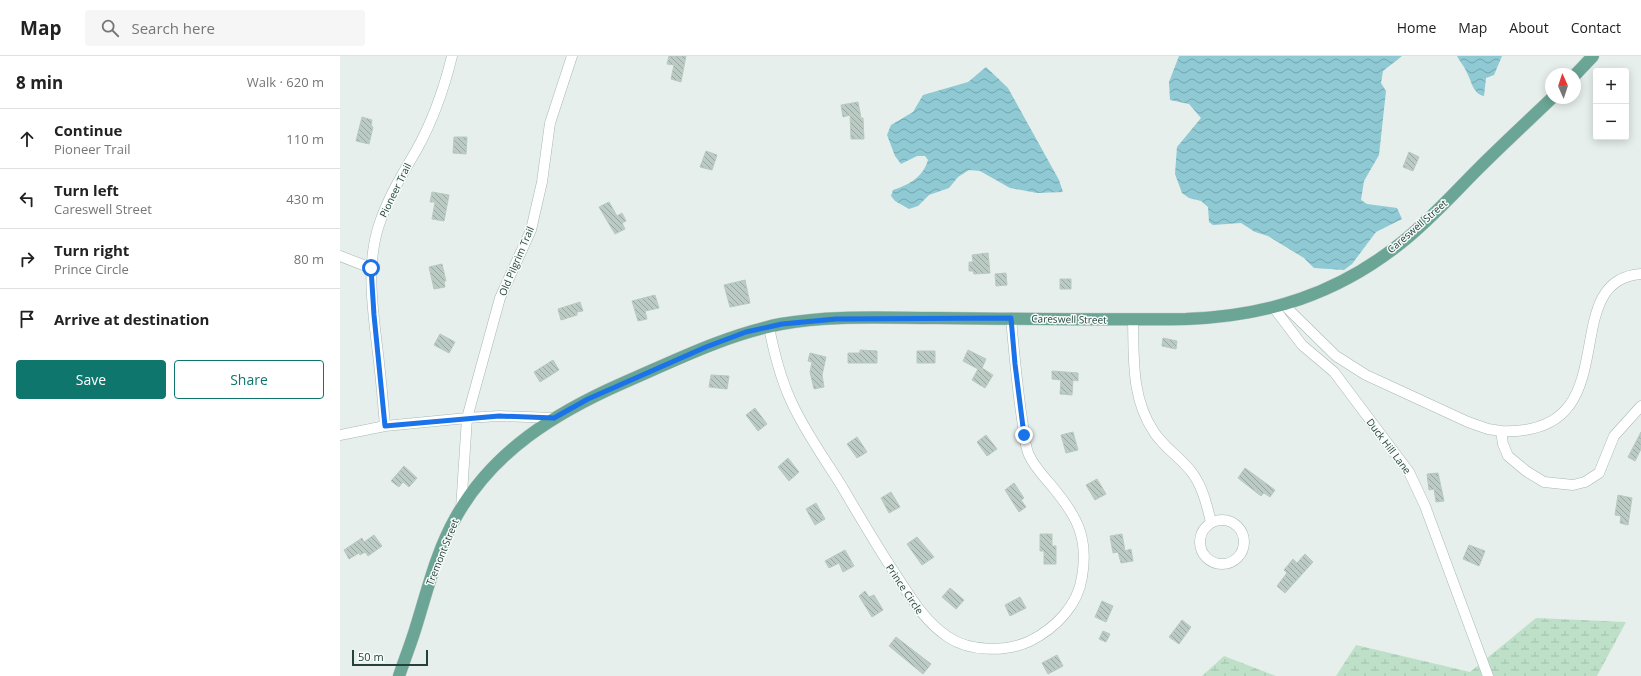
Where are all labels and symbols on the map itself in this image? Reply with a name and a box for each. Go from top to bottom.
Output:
north arrow [1545,68,1581,104]
street label: Pioneer Trail [376,161,414,219]
street label: Careswell Street [1384,196,1450,256]
street label: Old Pilgrim Trail [495,224,537,298]
route start [362,259,380,277]
street label: Careswell Street [1031,311,1107,327]
street label: Duck Hill Lane [1364,415,1415,477]
route end [1015,426,1033,444]
street label: Tremont Street [422,516,462,587]
street label: Prince Circle [883,561,927,617]
scale bar [352,648,428,667]

